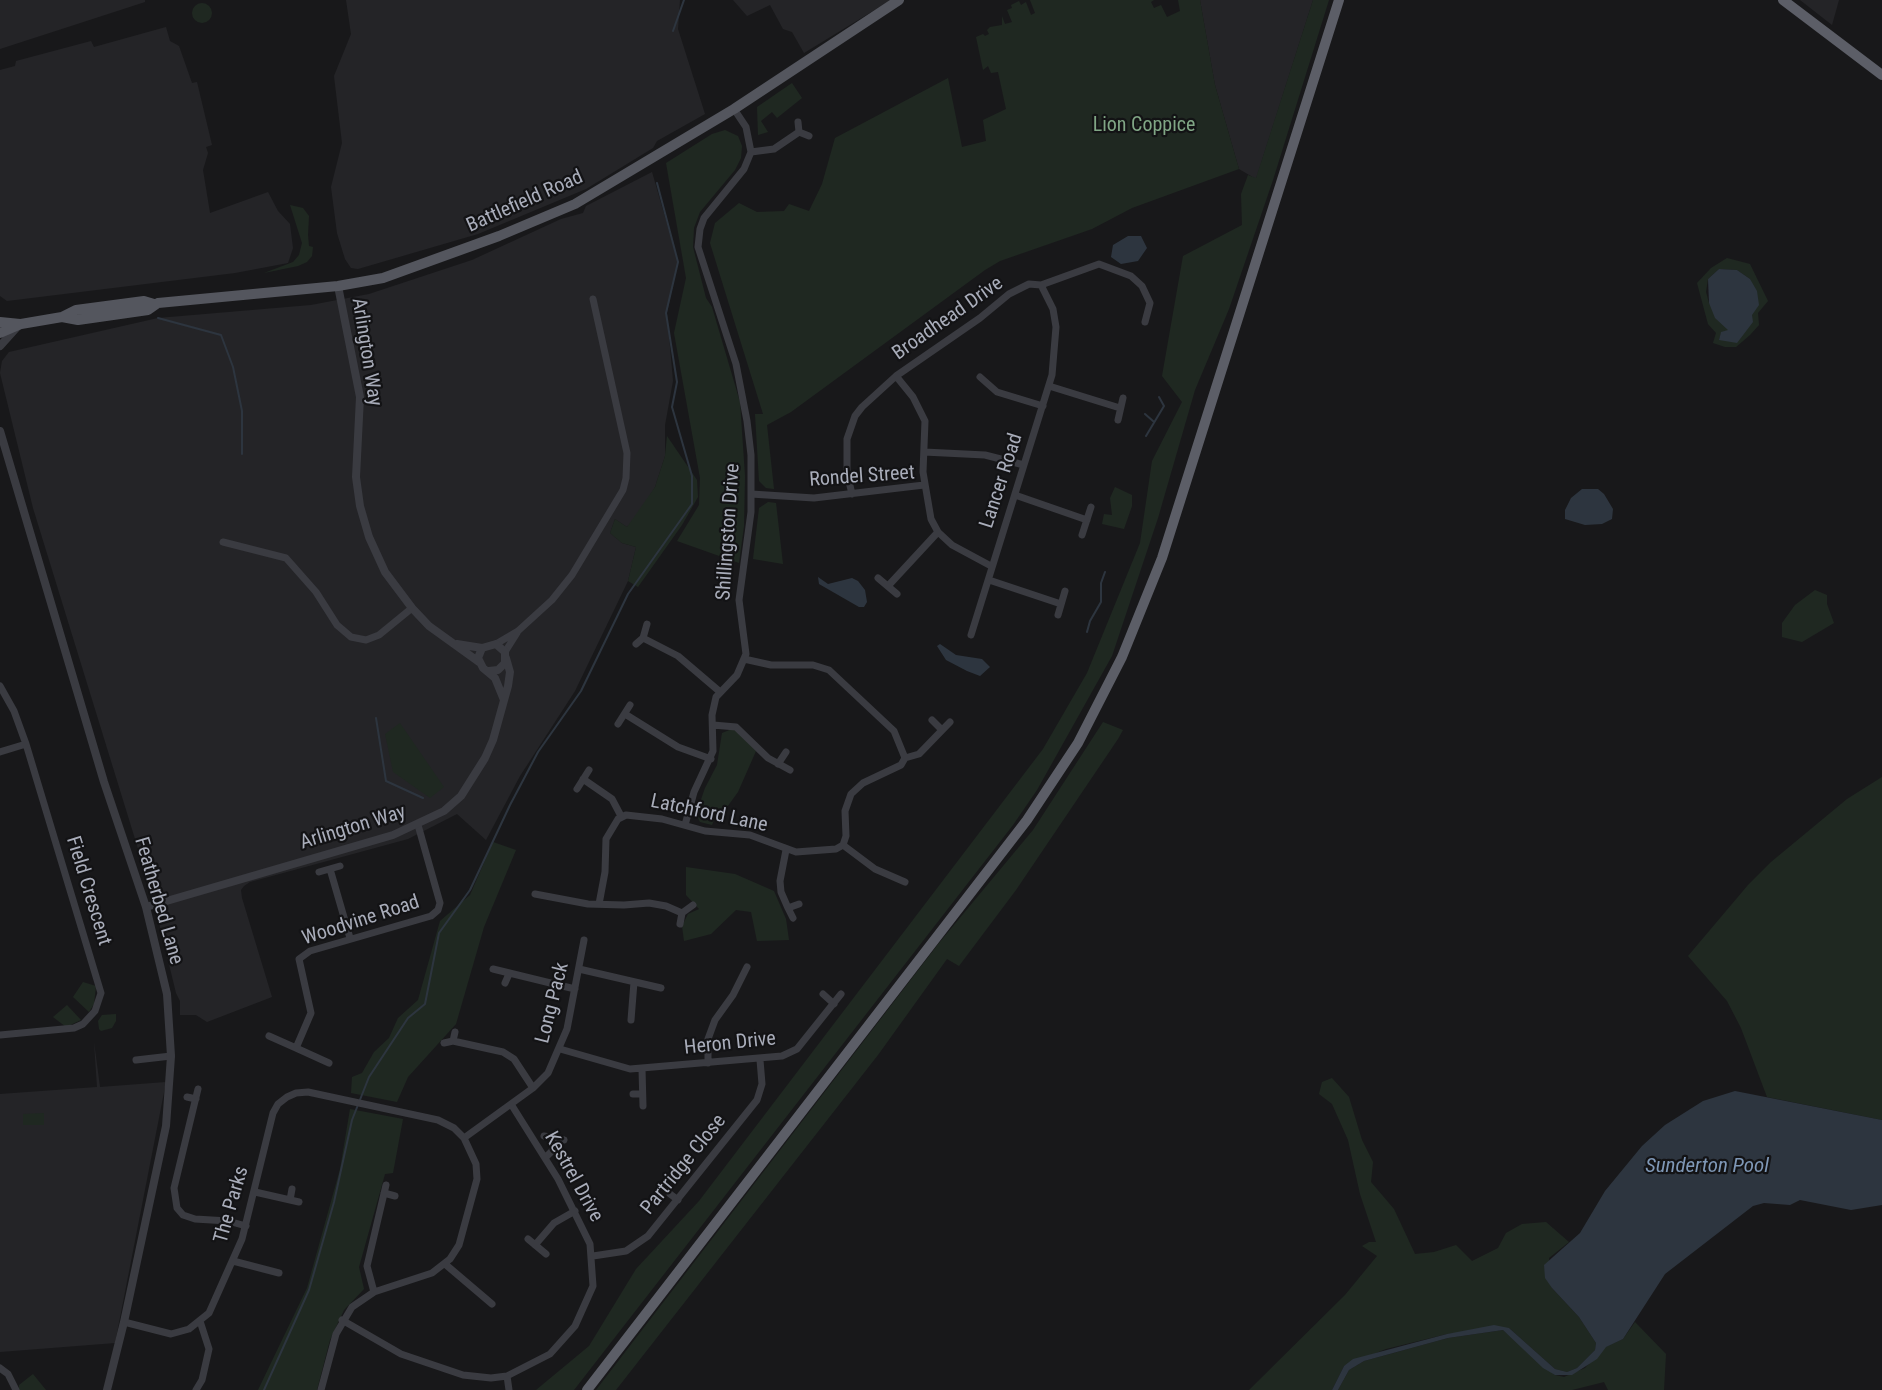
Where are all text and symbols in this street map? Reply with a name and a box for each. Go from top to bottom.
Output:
park label: Lion Coppice [1093,114,1195,138]
street label: Battlefield Road [463,166,587,238]
street label: Broadhead Drive [888,272,1008,366]
street label: Arlington Way [346,296,386,408]
street label: Lancer Road [975,431,1029,531]
street label: Rondel Street [808,461,916,493]
street label: Shillingston Drive [712,463,746,601]
street label: Latchford Lane [648,790,770,838]
street label: Arlington Way [297,801,409,855]
street label: Field Crescent [60,834,116,948]
street label: Featherbed Lane [128,835,188,967]
street label: Woodvine Road [299,891,423,951]
street label: Long Pack [531,960,575,1046]
street label: Heron Drive [683,1027,777,1061]
street label: Partridge Close [636,1110,732,1220]
street label: Kestrel Drive [538,1128,608,1226]
water label: Sunderton Pool [1645,1154,1769,1180]
street label: The Parks [210,1164,254,1246]

